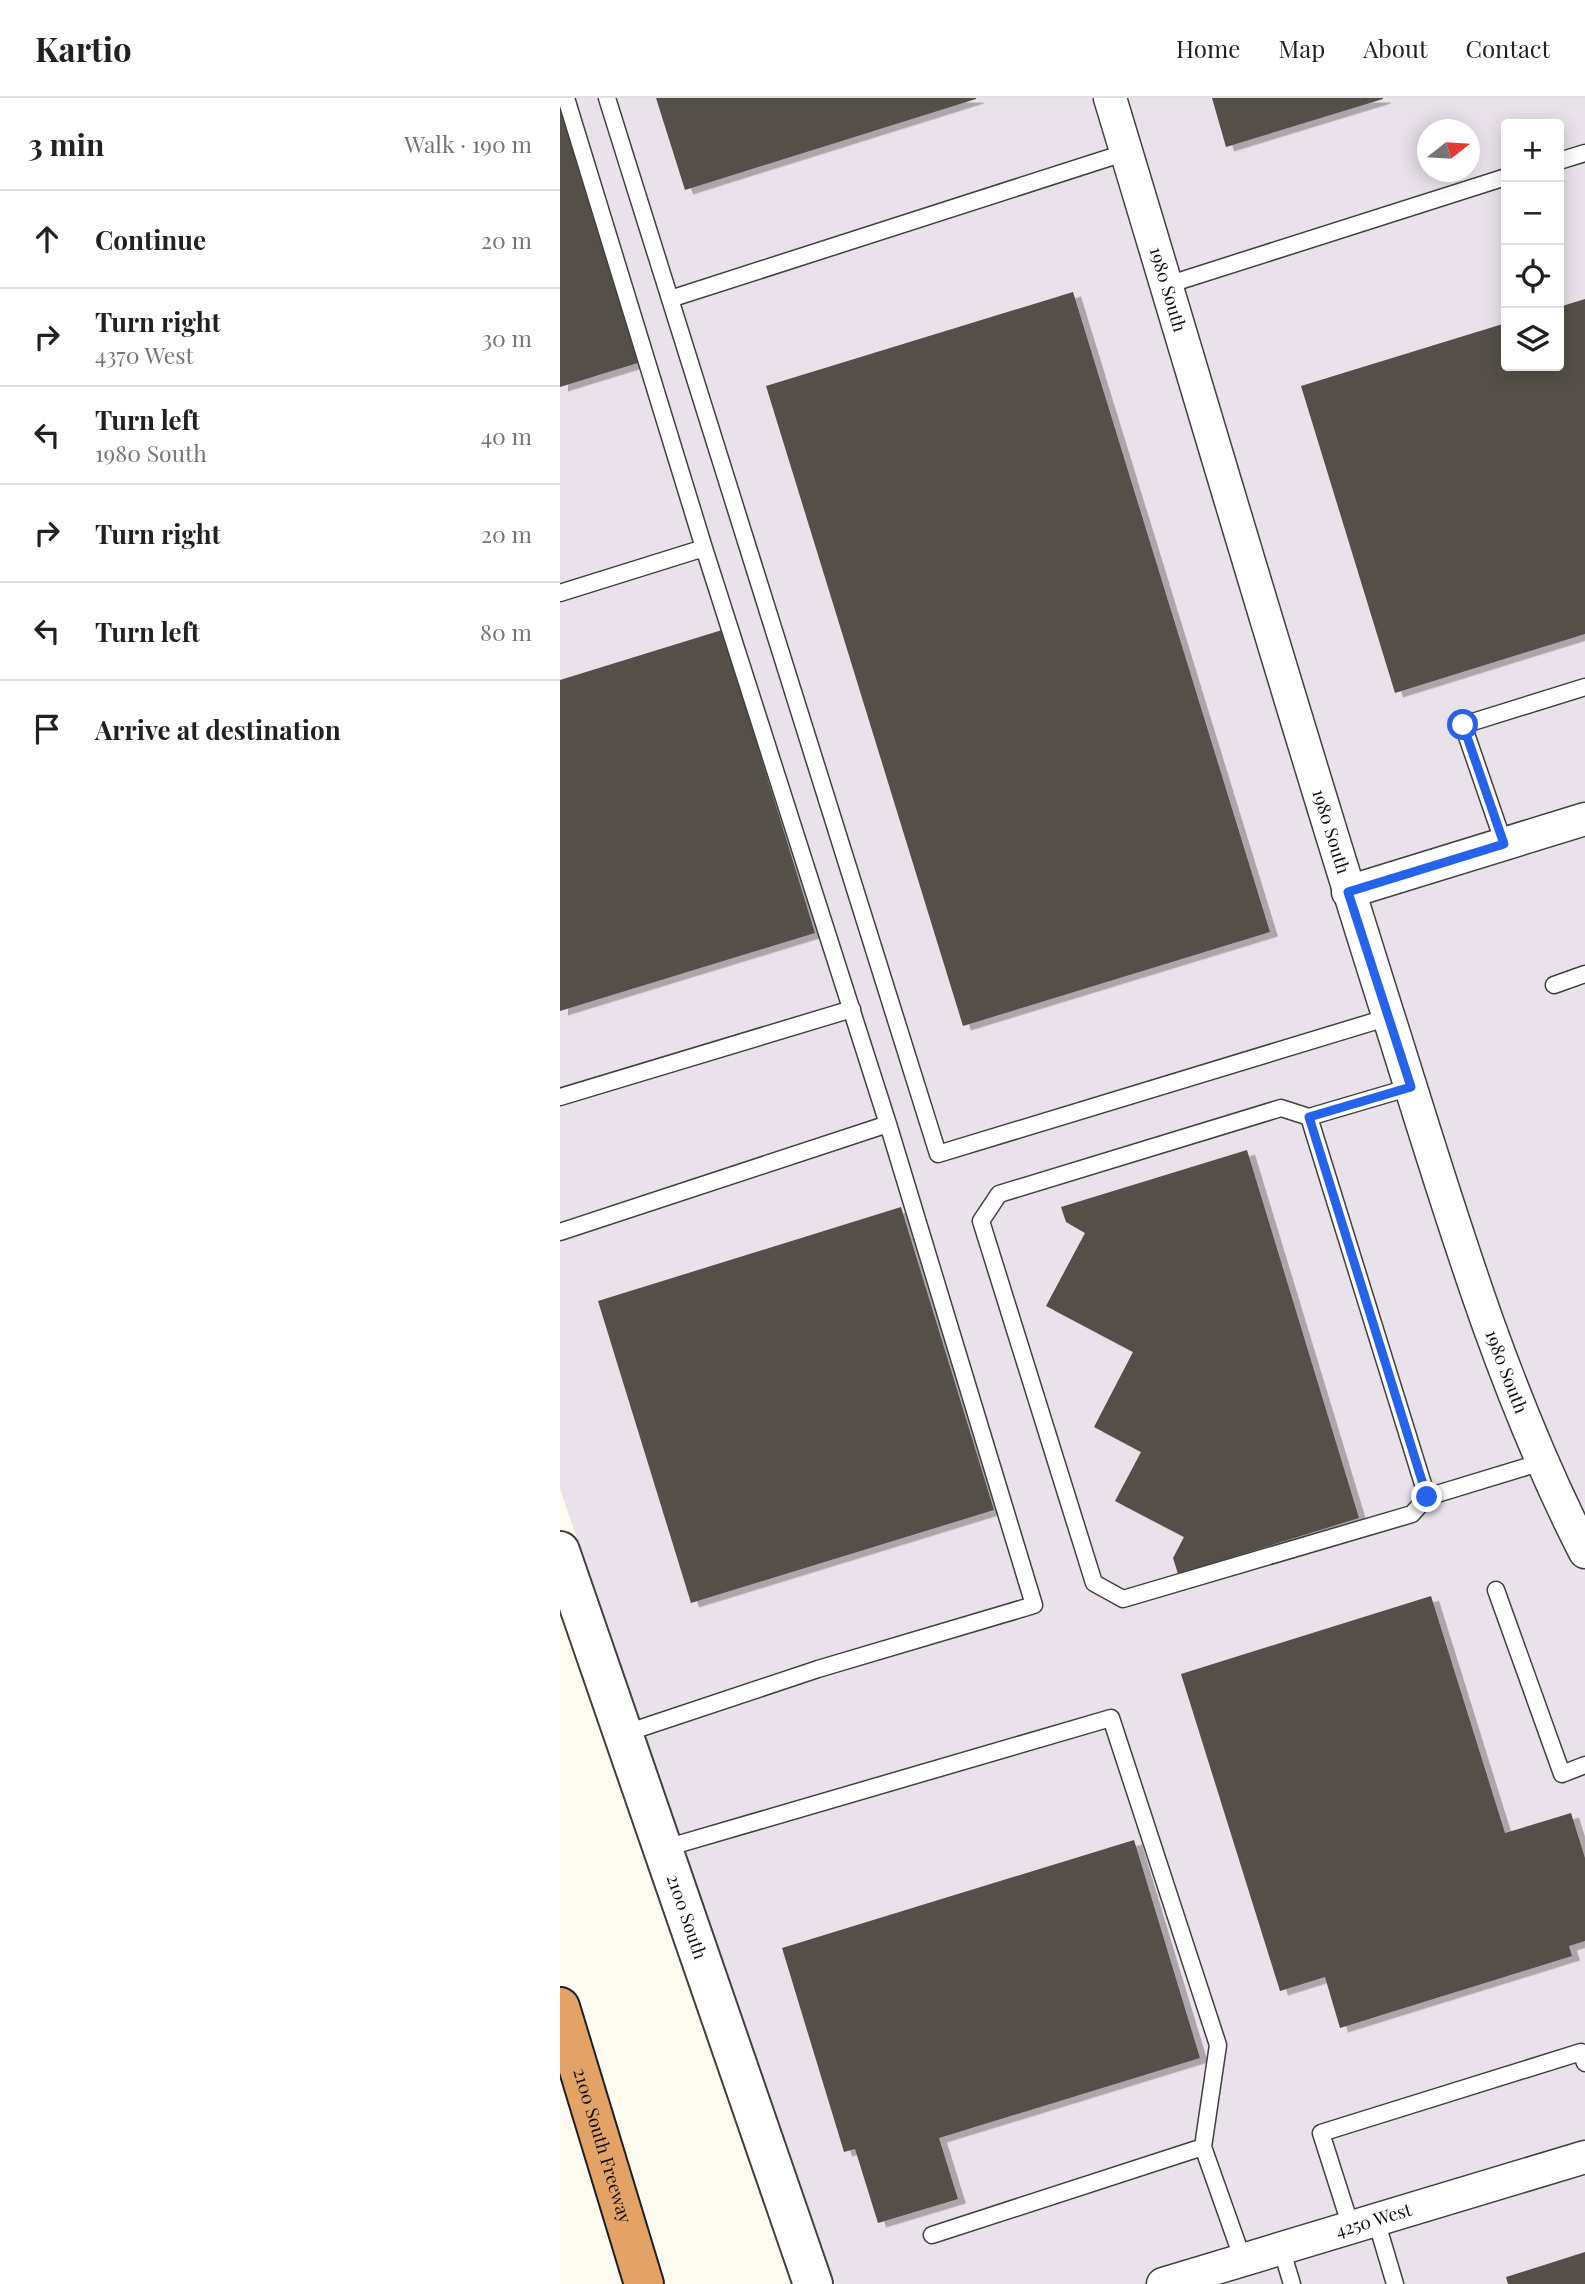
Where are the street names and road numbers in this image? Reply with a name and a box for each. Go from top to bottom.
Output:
street label: 1980 South [1145,244,1193,335]
street label: 1980 South [1307,786,1356,877]
street label: 1980 South [1480,1326,1534,1417]
street label: 2100 South [661,1871,713,1963]
street label: 2100 South Freeway [568,2065,638,2226]
street label: 4250 West [1332,2197,1415,2242]

